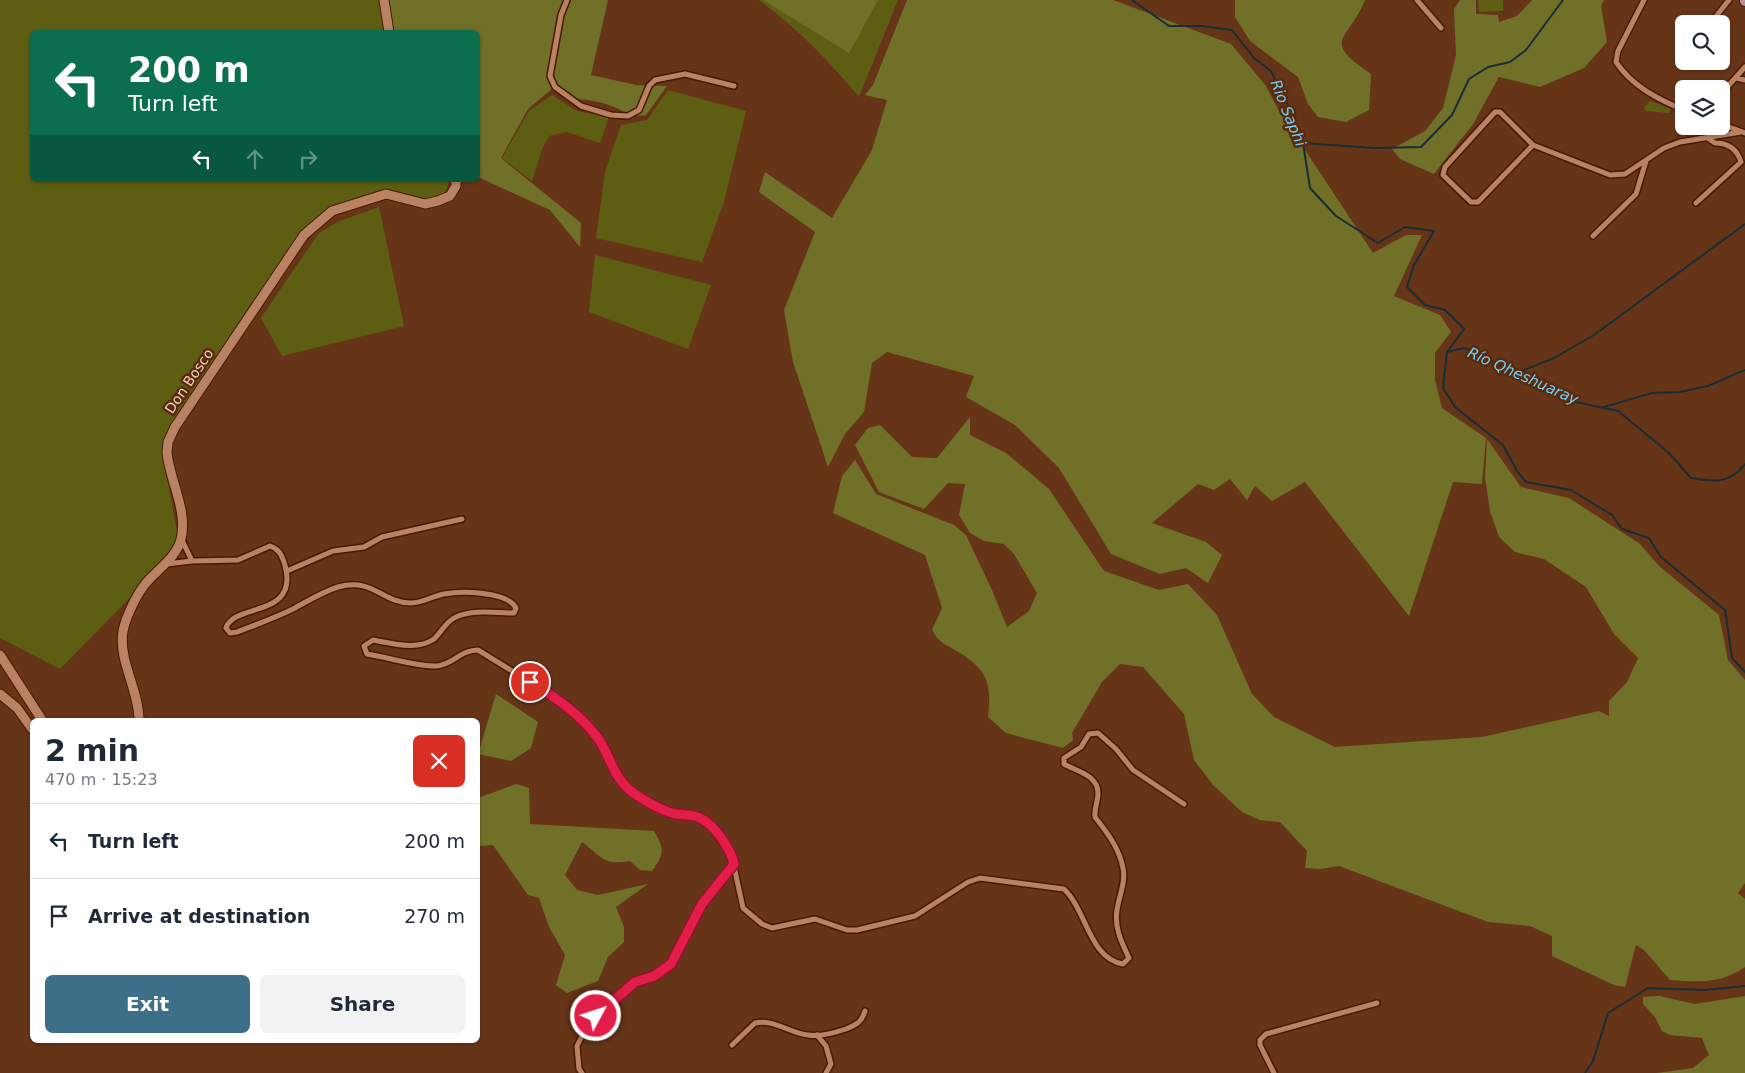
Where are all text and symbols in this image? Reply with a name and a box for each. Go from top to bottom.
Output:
map controls [1675,15,1730,135]
button: search [1675,15,1730,70]
icon: left [45,50,110,115]
text: 200 m [128,50,250,90]
water label: Rio Saphi [1266,77,1310,150]
button: layers [1675,80,1730,135]
text: Turn left [128,91,217,116]
icon: left [188,145,216,173]
icon: ahead [241,145,269,173]
icon: right [294,145,322,173]
water label: Río Qheshuaray [1465,344,1582,409]
street label: Don Bosco [162,346,216,416]
pin [509,661,551,703]
icon: arrive [516,668,544,696]
text: 2 min [45,733,139,768]
button: close [413,735,465,787]
text: 470 m · 15:23 [45,770,158,789]
icon: left [45,827,73,855]
text: Turn left [88,830,179,852]
text: 200 m [404,830,465,852]
icon: arrive [45,902,73,930]
text: Arrive at destination [88,905,310,927]
text: 270 m [404,905,465,927]
button: Exit [45,975,250,1033]
button: Share [260,975,465,1033]
position arrow [569,989,621,1041]

